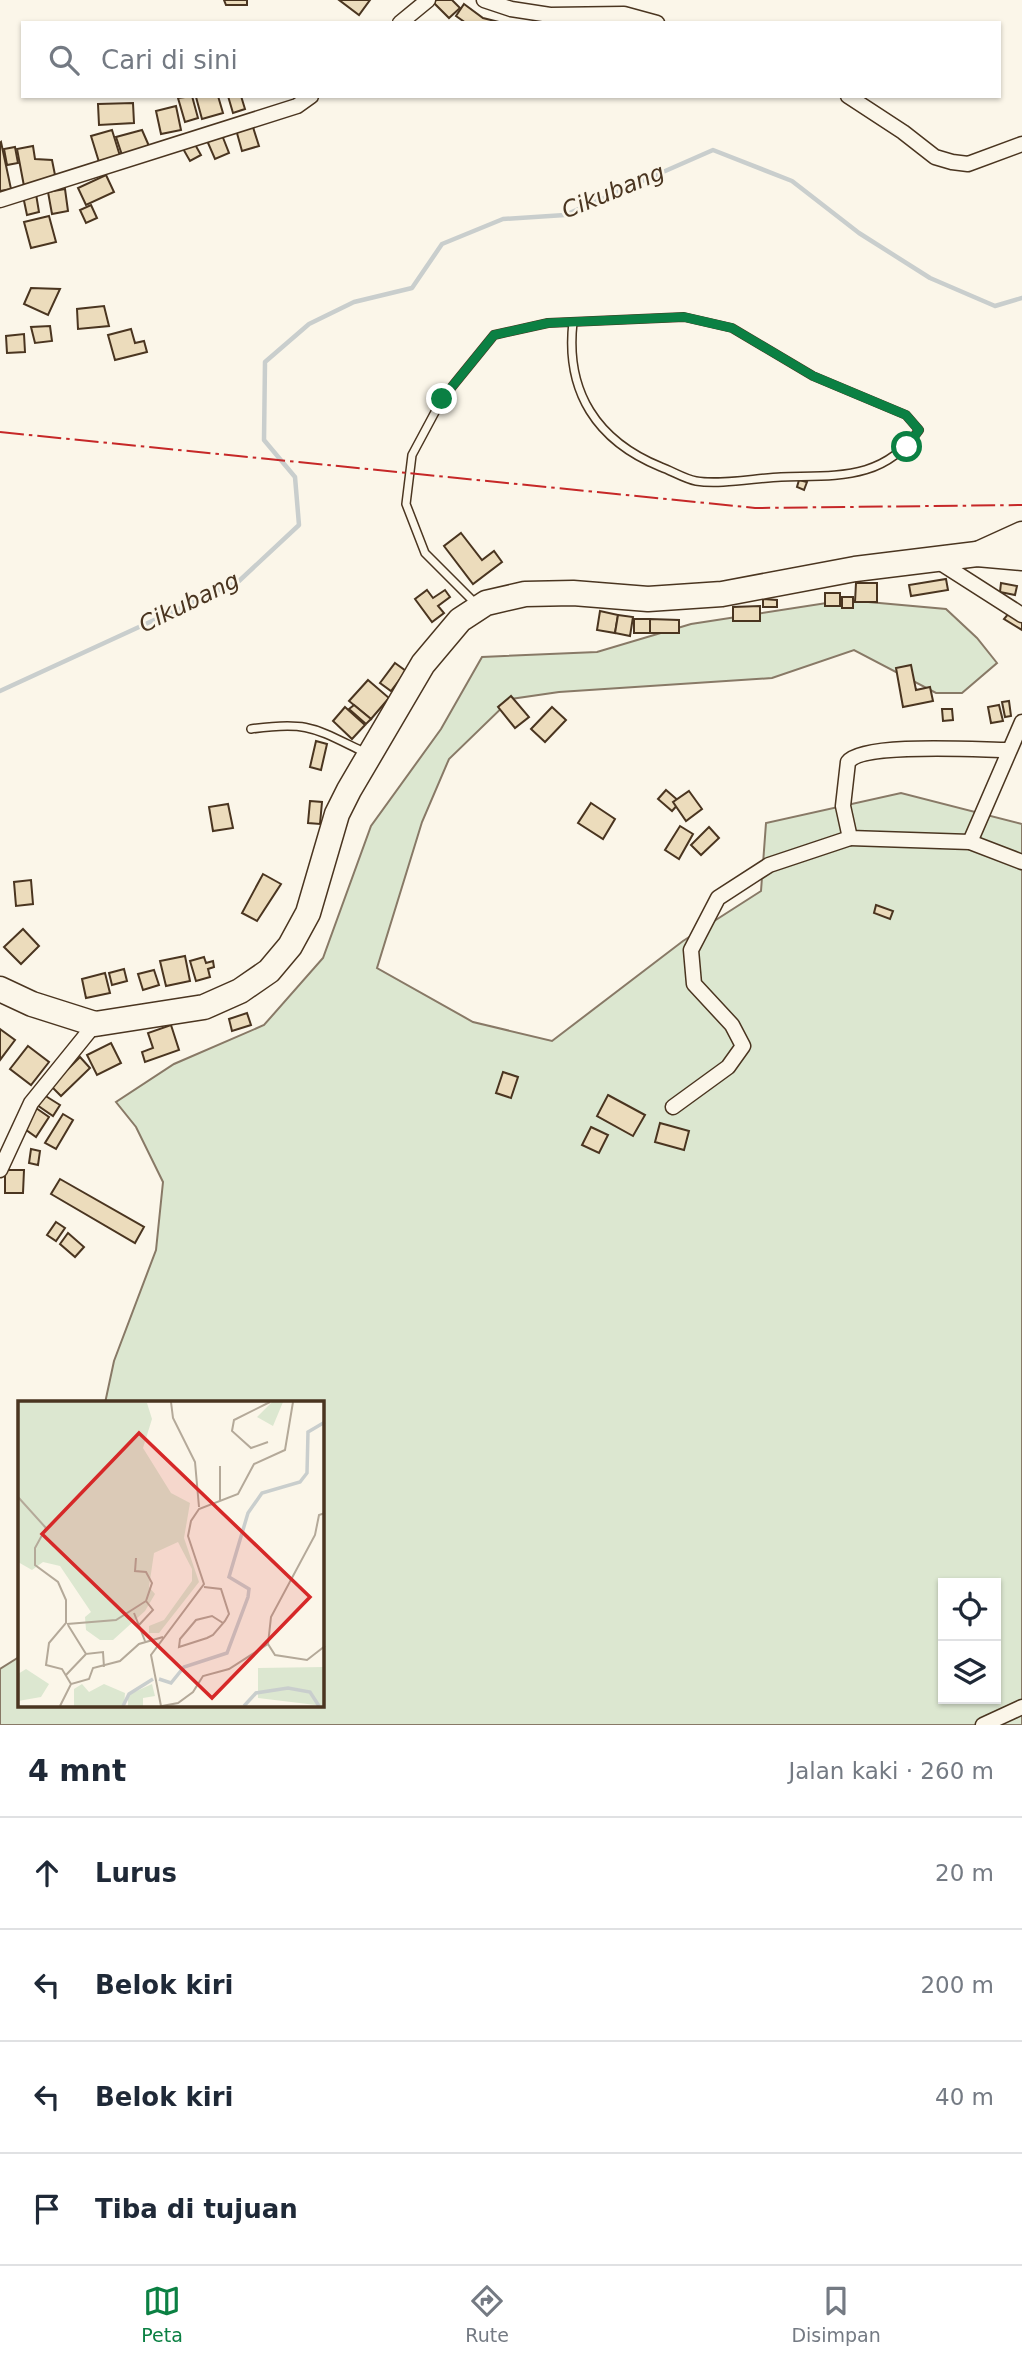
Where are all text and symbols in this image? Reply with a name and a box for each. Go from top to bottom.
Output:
search box [21,21,1001,98]
icon: search [45,41,83,79]
text: Cari di sini [101,45,238,75]
water label: Cikubang [558,159,668,223]
route end [426,383,457,414]
route start [891,431,922,462]
water label: Cikubang [135,567,243,637]
inset map [18,1401,324,1708]
map controls [938,1578,1001,1704]
button: locate [938,1578,1001,1641]
button: layers [938,1641,1001,1704]
text: 4 mnt [28,1753,126,1788]
text: Jalan kaki · 260 m [788,1758,994,1784]
icon: ahead [28,1854,66,1892]
text: Lurus [95,1858,177,1888]
text: 20 m [935,1860,994,1886]
icon: left [28,1966,66,2004]
text: Belok kiri [95,1970,234,2000]
text: 200 m [920,1972,994,1998]
icon: left [28,2078,66,2116]
text: Belok kiri [95,2082,234,2112]
text: 40 m [935,2084,994,2110]
icon: arrive [28,2190,66,2228]
text: Tiba di tujuan [95,2194,298,2224]
tab: Peta [141,2282,183,2346]
tab: Rute [465,2282,509,2346]
tab: Disimpan [791,2282,881,2346]

